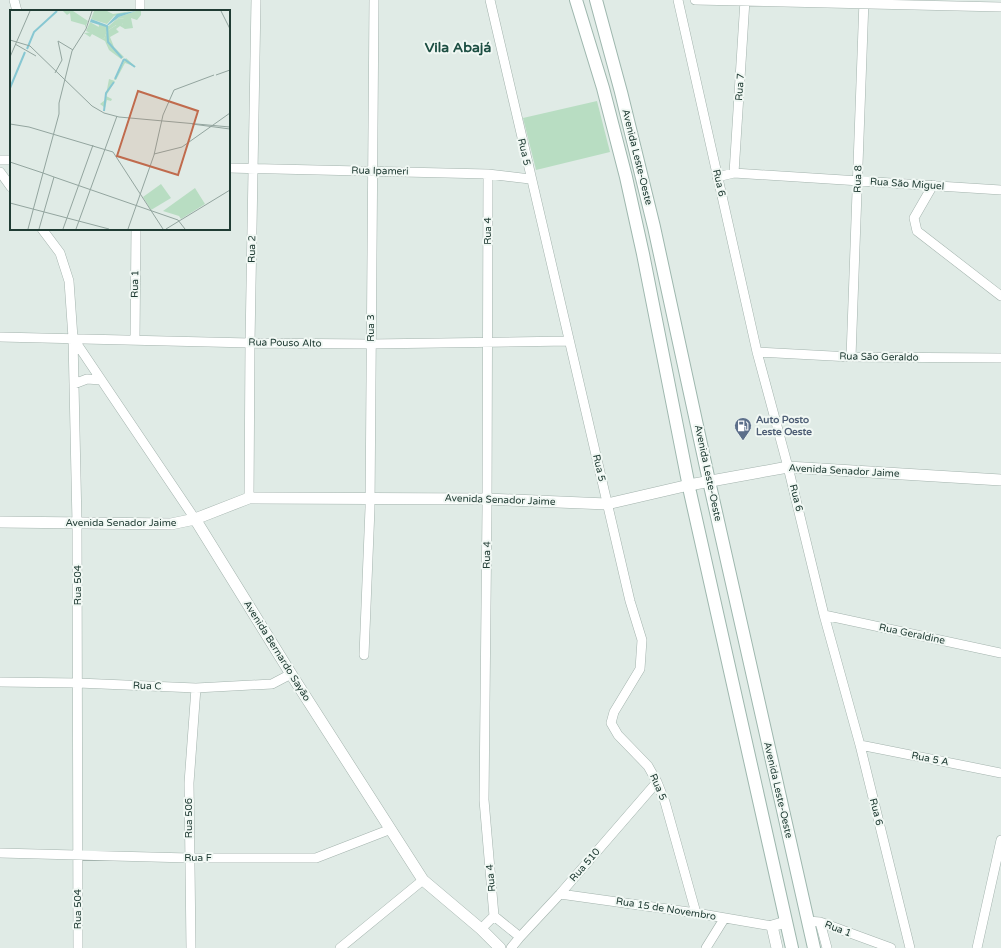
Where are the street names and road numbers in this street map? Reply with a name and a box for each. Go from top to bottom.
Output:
street label: Rua 7 [733,73,747,101]
street label: Avenida Leste-Oeste [619,108,655,207]
street label: Rua 5 [515,137,533,167]
street label: Rua Ipameri [351,165,409,177]
street label: Rua 8 [852,165,864,193]
street label: Rua 6 [710,168,728,198]
street label: Rua São Miguel [869,175,945,193]
street label: Rua 4 [482,217,494,245]
street label: Rua 2 [246,235,258,263]
street label: Rua 1 [129,270,141,298]
street label: Rua 3 [365,314,377,342]
street label: Rua Pouso Alto [248,336,322,350]
street label: Rua São Geraldo [839,350,919,364]
street label: Avenida Leste-Oeste [692,424,724,523]
street label: Rua 5 [590,453,608,483]
street label: Avenida Senador Jaime [788,462,900,480]
street label: Rua 6 [787,483,805,513]
street label: Avenida Senador Jaime [444,492,556,508]
street label: Avenida Senador Jaime [65,517,177,529]
street label: Rua 4 [481,541,493,569]
street label: Rua 504 [72,565,84,605]
street label: Avenida Bernardo Sayão [241,598,313,704]
street label: Rua Geraldine [878,621,946,647]
street label: Rua C [133,680,161,692]
street label: Avenida Leste-Oeste [761,741,795,840]
street label: Rua 5 A [910,750,950,768]
street label: Rua 5 [647,772,669,802]
street label: Rua 6 [867,797,885,827]
street label: Rua 506 [183,798,195,838]
street label: Rua 510 [567,846,603,884]
street label: Rua F [184,852,212,864]
street label: Rua 4 [484,864,498,892]
street label: Rua 504 [72,889,84,929]
street label: Rua 15 de Novembro [615,895,717,923]
street label: Rua 1 [823,918,853,940]

